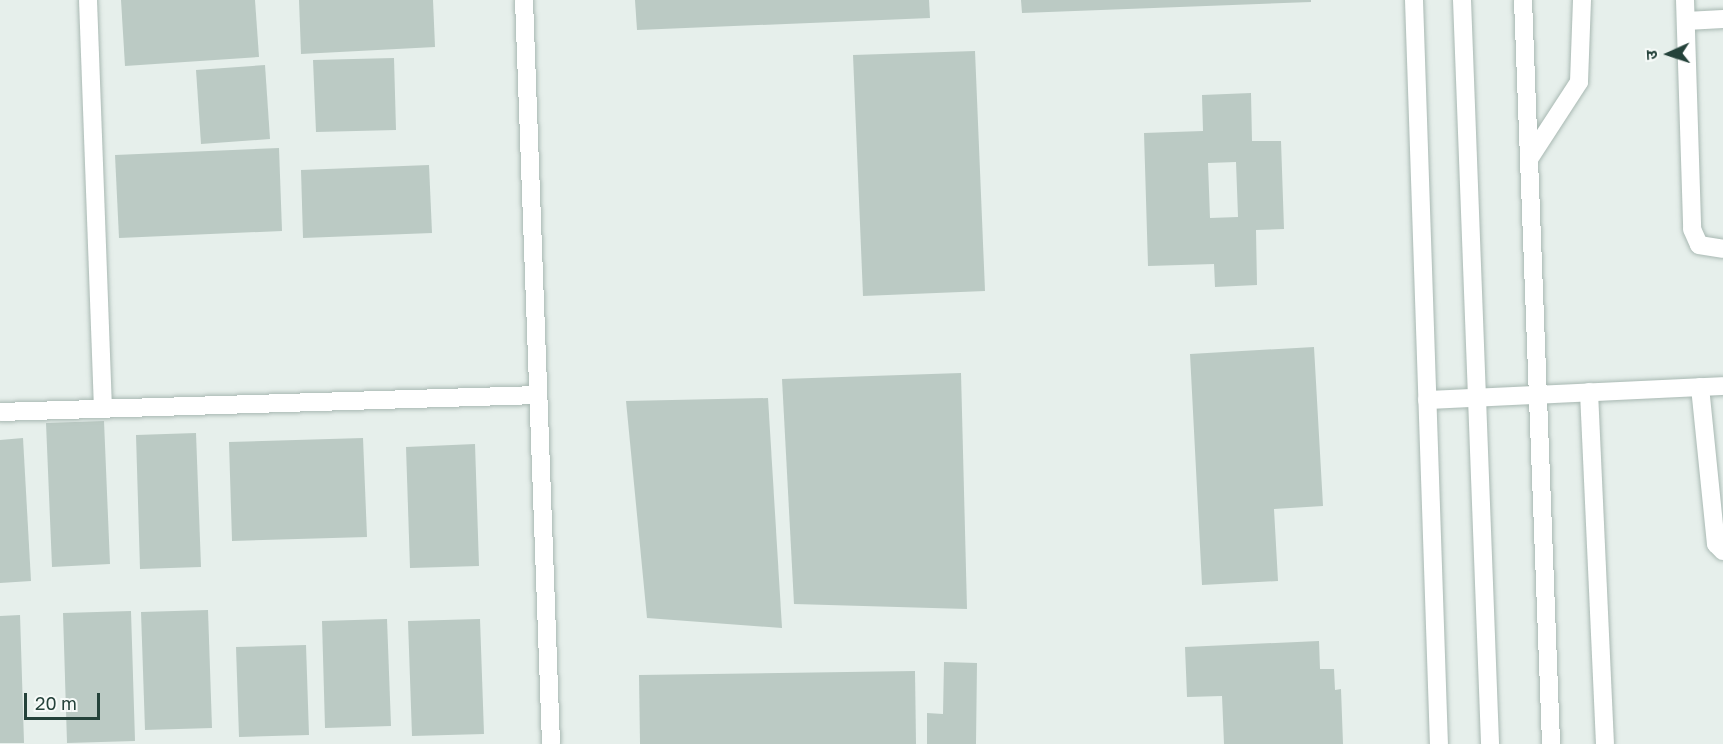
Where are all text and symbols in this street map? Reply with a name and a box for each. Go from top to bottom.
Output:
north arrow [1639,24,1699,84]
text: उ [1641,50,1661,60]
scale bar [27,681,104,719]
text: 20 m [35,692,77,714]

